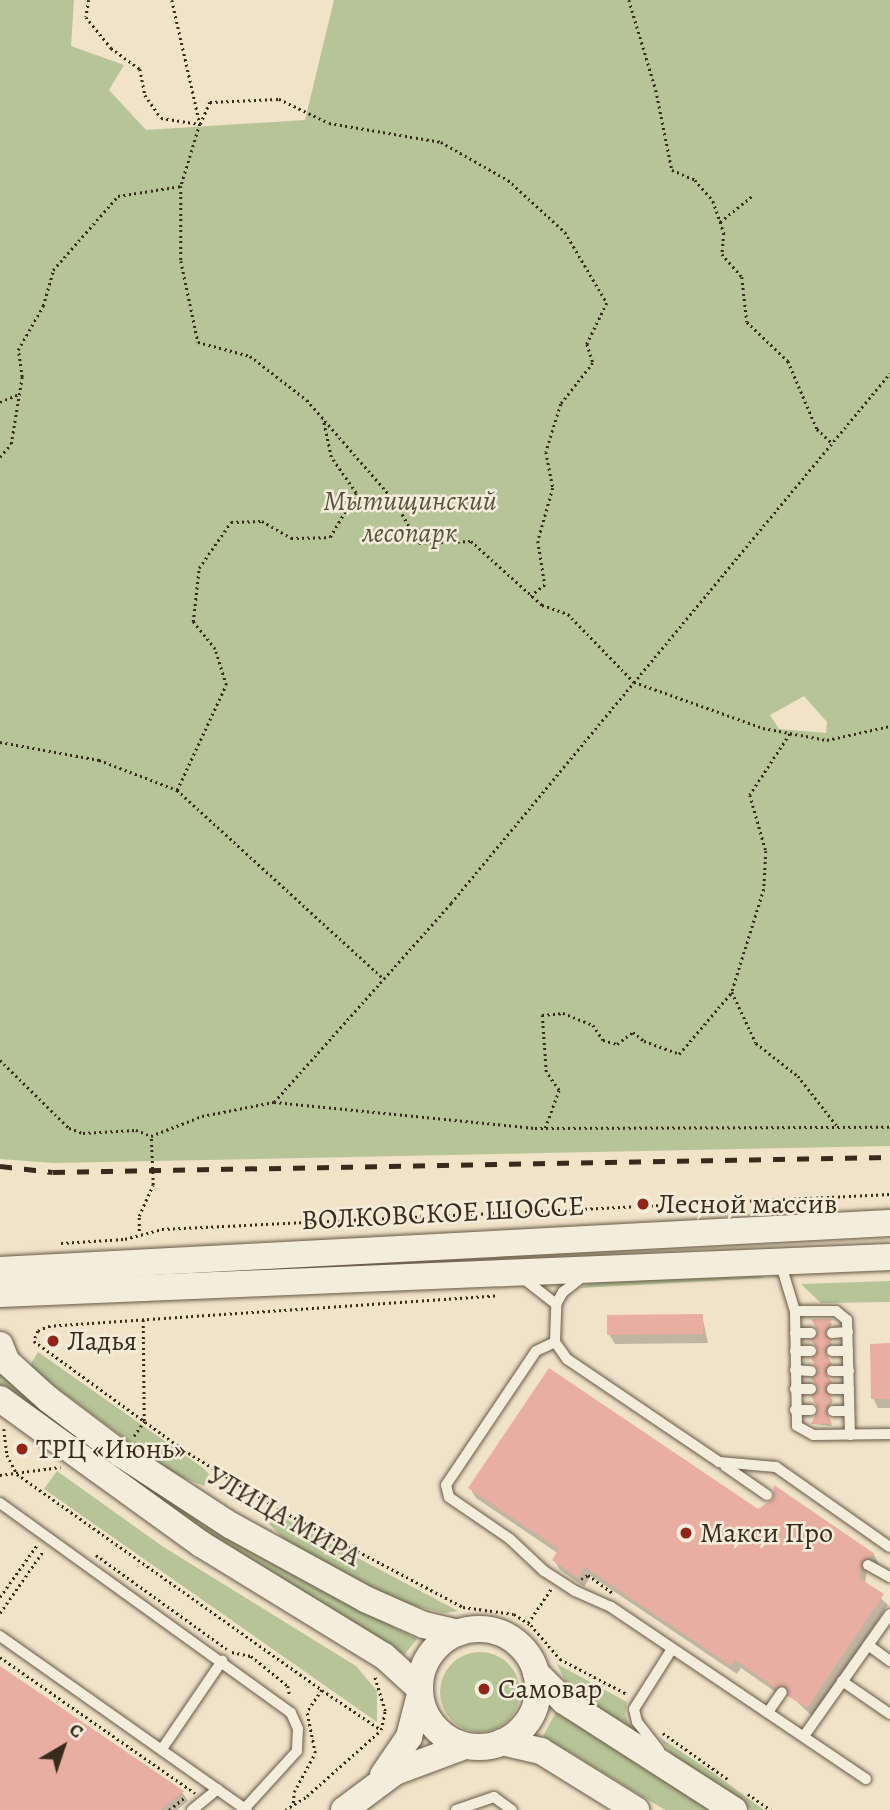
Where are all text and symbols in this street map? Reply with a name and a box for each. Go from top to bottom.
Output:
park label: Мытищинский лесопарк [323,484,497,550]
place label: Лесной массив [657,1187,837,1221]
street label: ВОЛКОВСКОЕ ШОССЕ [300,1189,586,1237]
marker: Лесной массив [635,1196,651,1212]
place label: Ладья [67,1324,137,1358]
marker: Ладья [45,1333,61,1349]
place label: ТРЦ «Июнь» [36,1432,186,1466]
marker: ТРЦ «Июнь» [14,1441,30,1457]
street label: УЛИЦА МИРА [201,1458,367,1574]
place label: Макси Про [700,1516,833,1550]
marker: Макси Про [678,1525,694,1541]
place label: Самовар [498,1672,602,1706]
marker: Самовар [476,1681,492,1697]
north arrow [28,1712,98,1782]
text: С [63,1717,89,1744]

